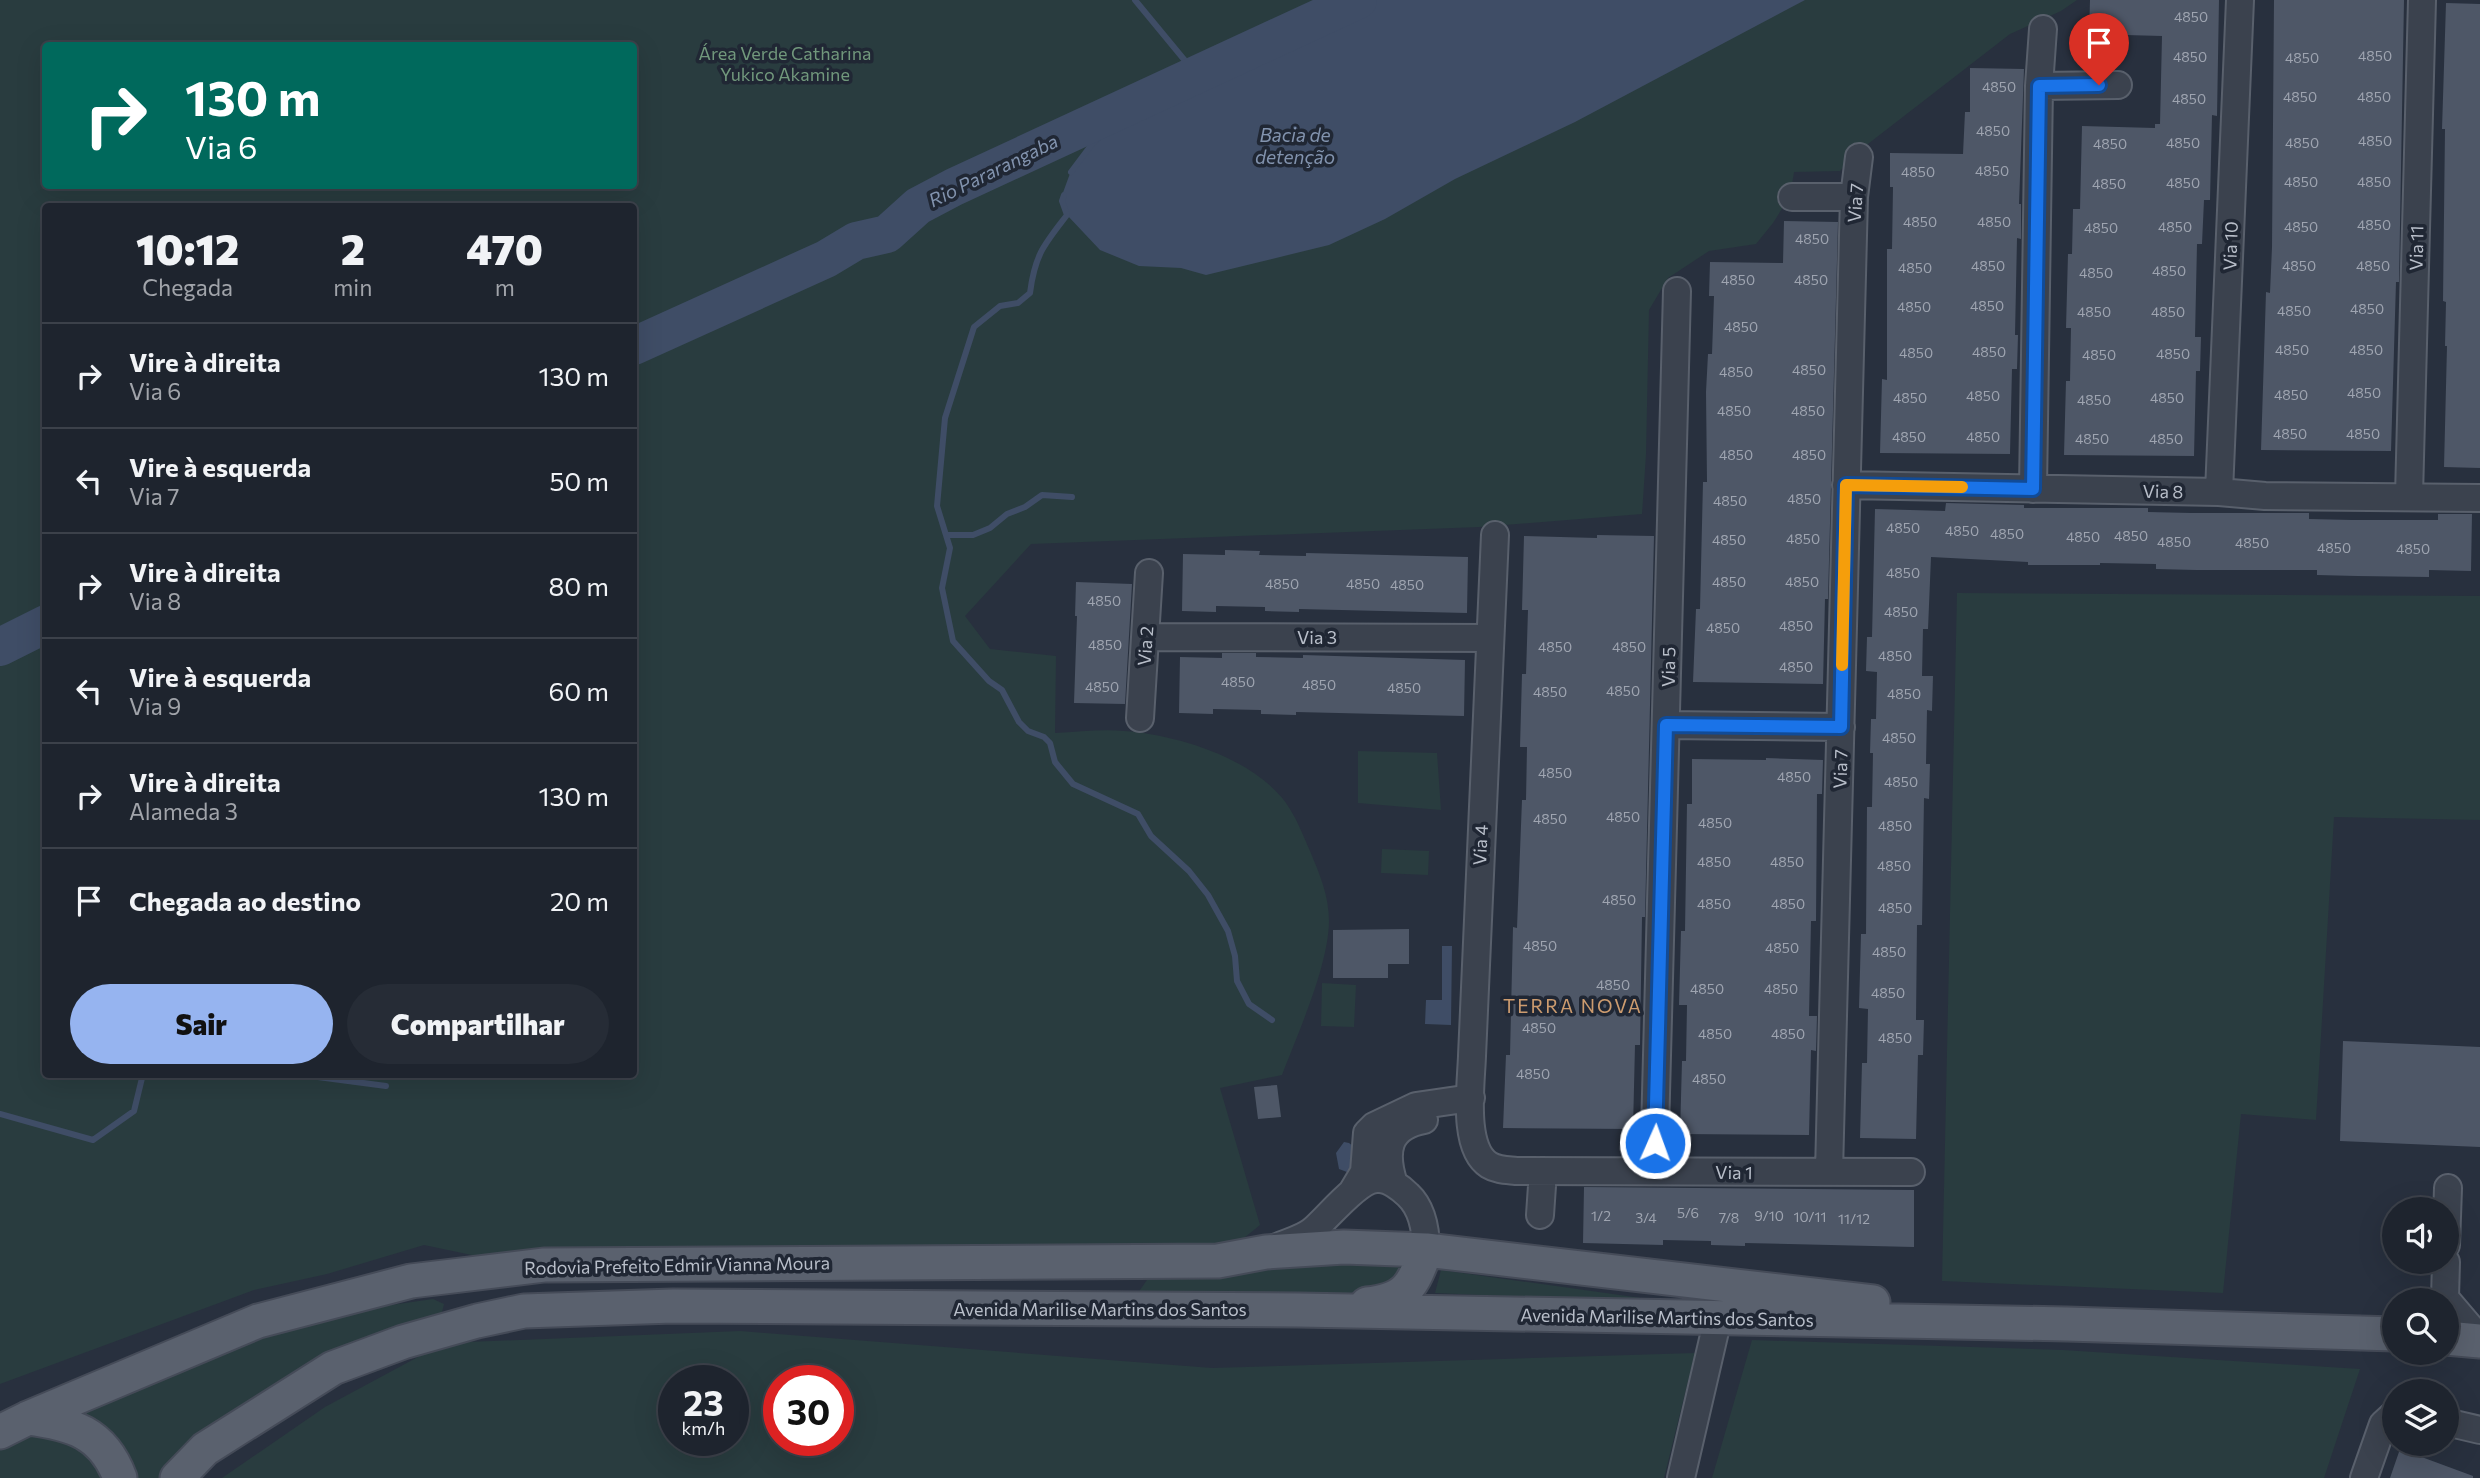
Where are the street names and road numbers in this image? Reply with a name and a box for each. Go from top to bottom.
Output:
street label: Via 7 [1843,183,1867,223]
street label: Via 10 [2218,221,2242,271]
street label: Via 11 [2405,225,2427,271]
street label: Via 8 [2142,480,2184,502]
street label: Via 2 [1133,625,1157,667]
street label: Via 3 [1297,626,1337,648]
street label: Via 5 [1657,647,1679,687]
street label: Via 7 [1828,749,1852,789]
street label: Via 4 [1468,824,1492,866]
street label: Via 1 [1715,1161,1753,1183]
street label: Rodovia Prefeito Edmir Vianna Moura [524,1251,830,1279]
street label: Avenida Marilise Martins dos Santos [953,1298,1247,1320]
street label: Avenida Marilise Martins dos Santos [1520,1303,1814,1331]

